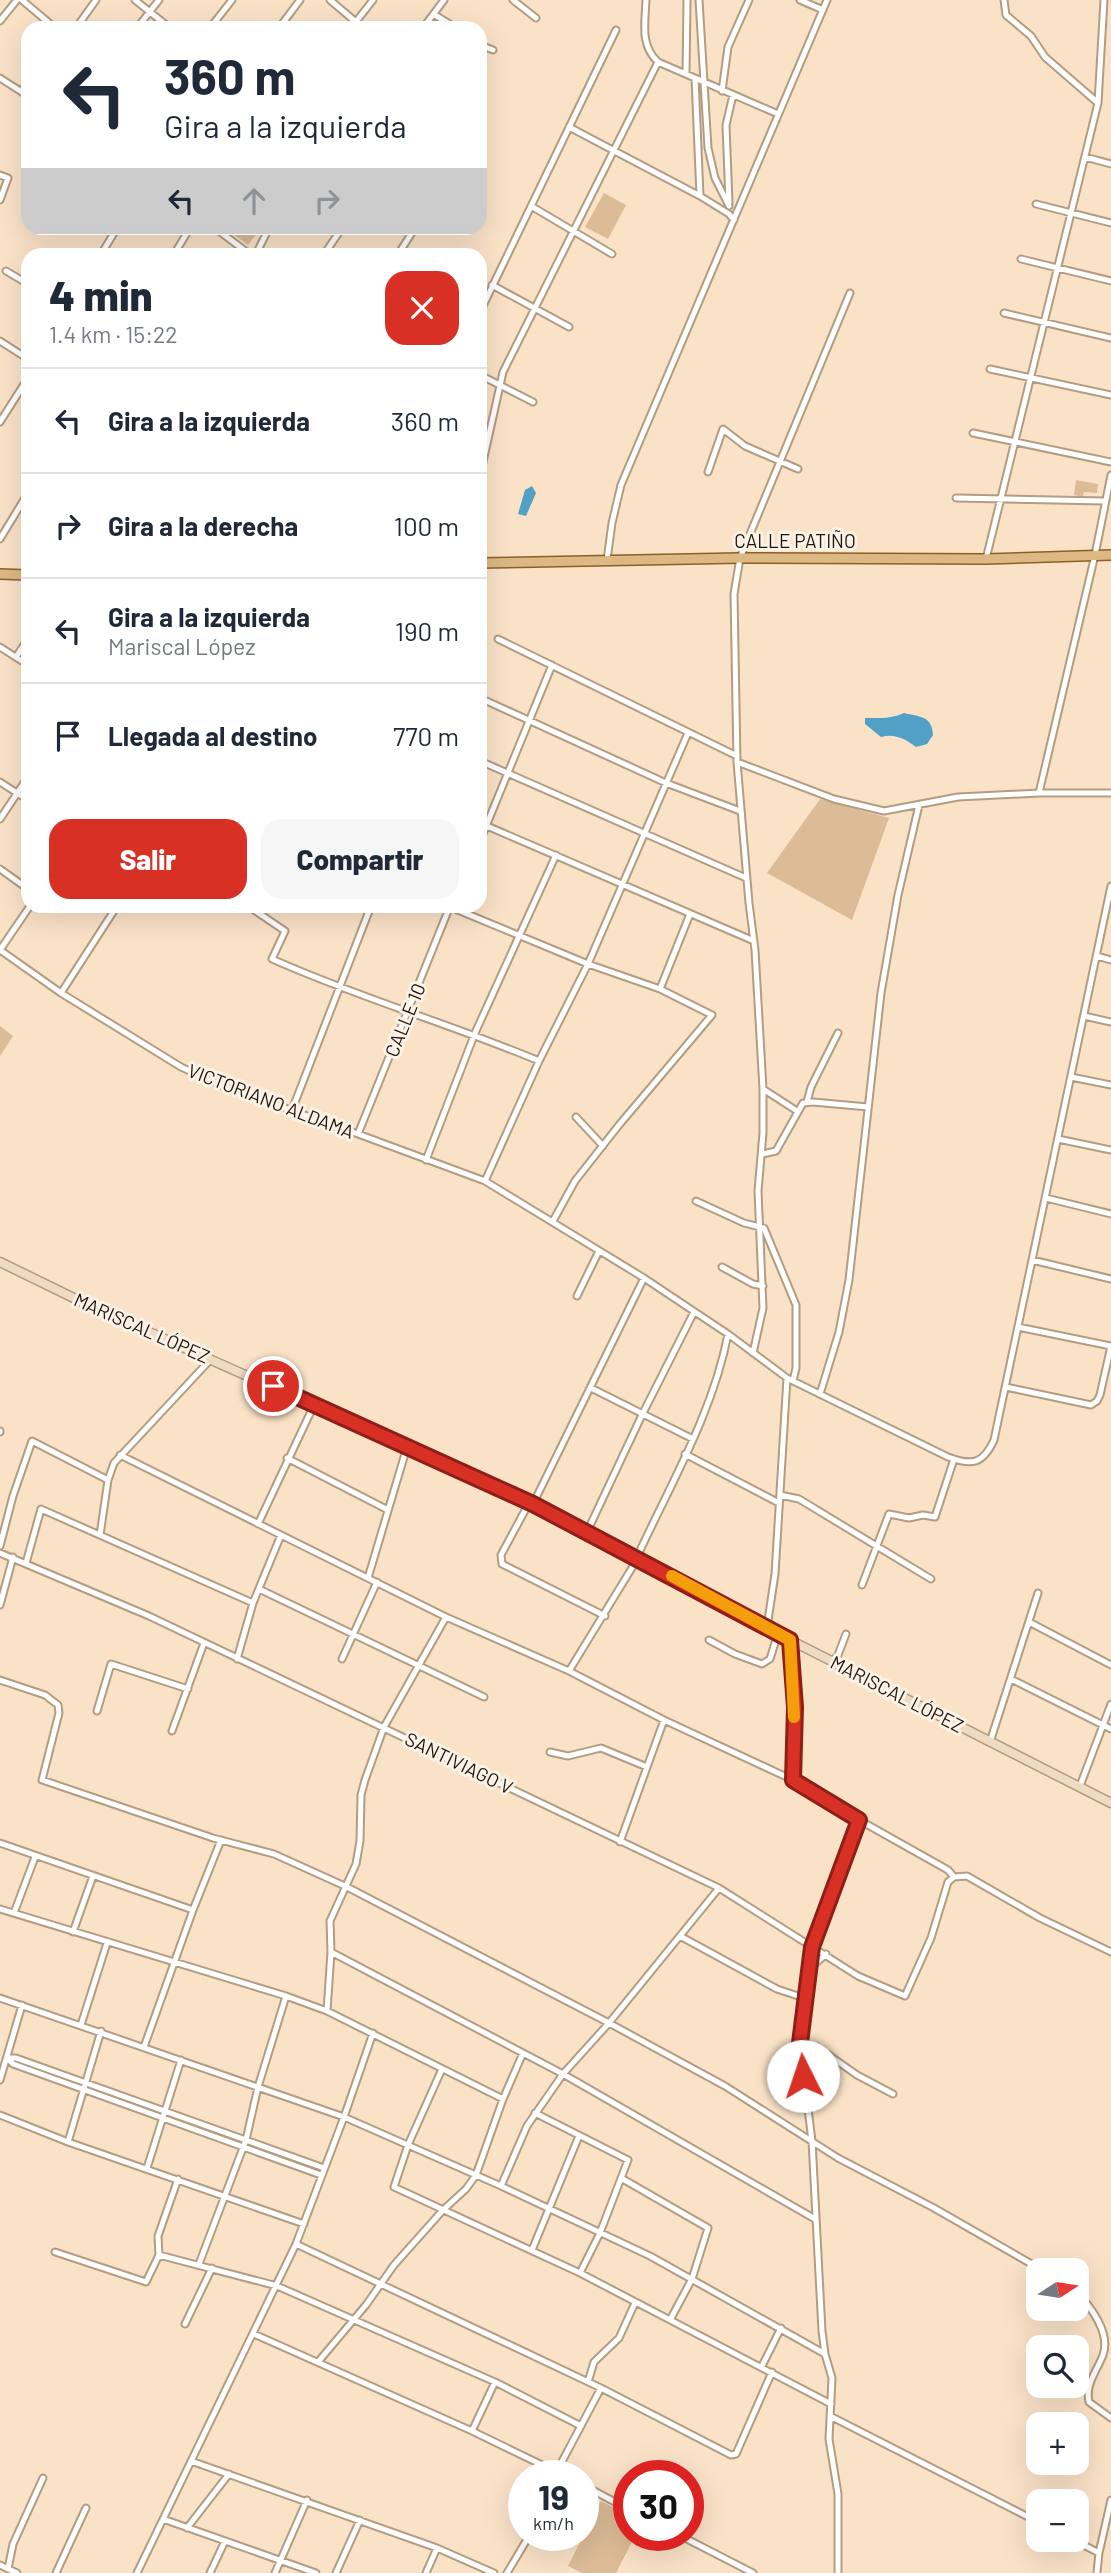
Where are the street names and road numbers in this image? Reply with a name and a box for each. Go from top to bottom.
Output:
street label: CALLE PATIÑO [734,529,856,552]
street label: CALLE 10 [379,980,430,1060]
street label: VICTORIANO ALDAMA [185,1058,357,1143]
street label: MARISCAL LÓPEZ [71,1287,214,1368]
street label: MARISCAL LÓPEZ [827,1650,968,1737]
street label: SANTIVIAGO V [402,1727,517,1799]

